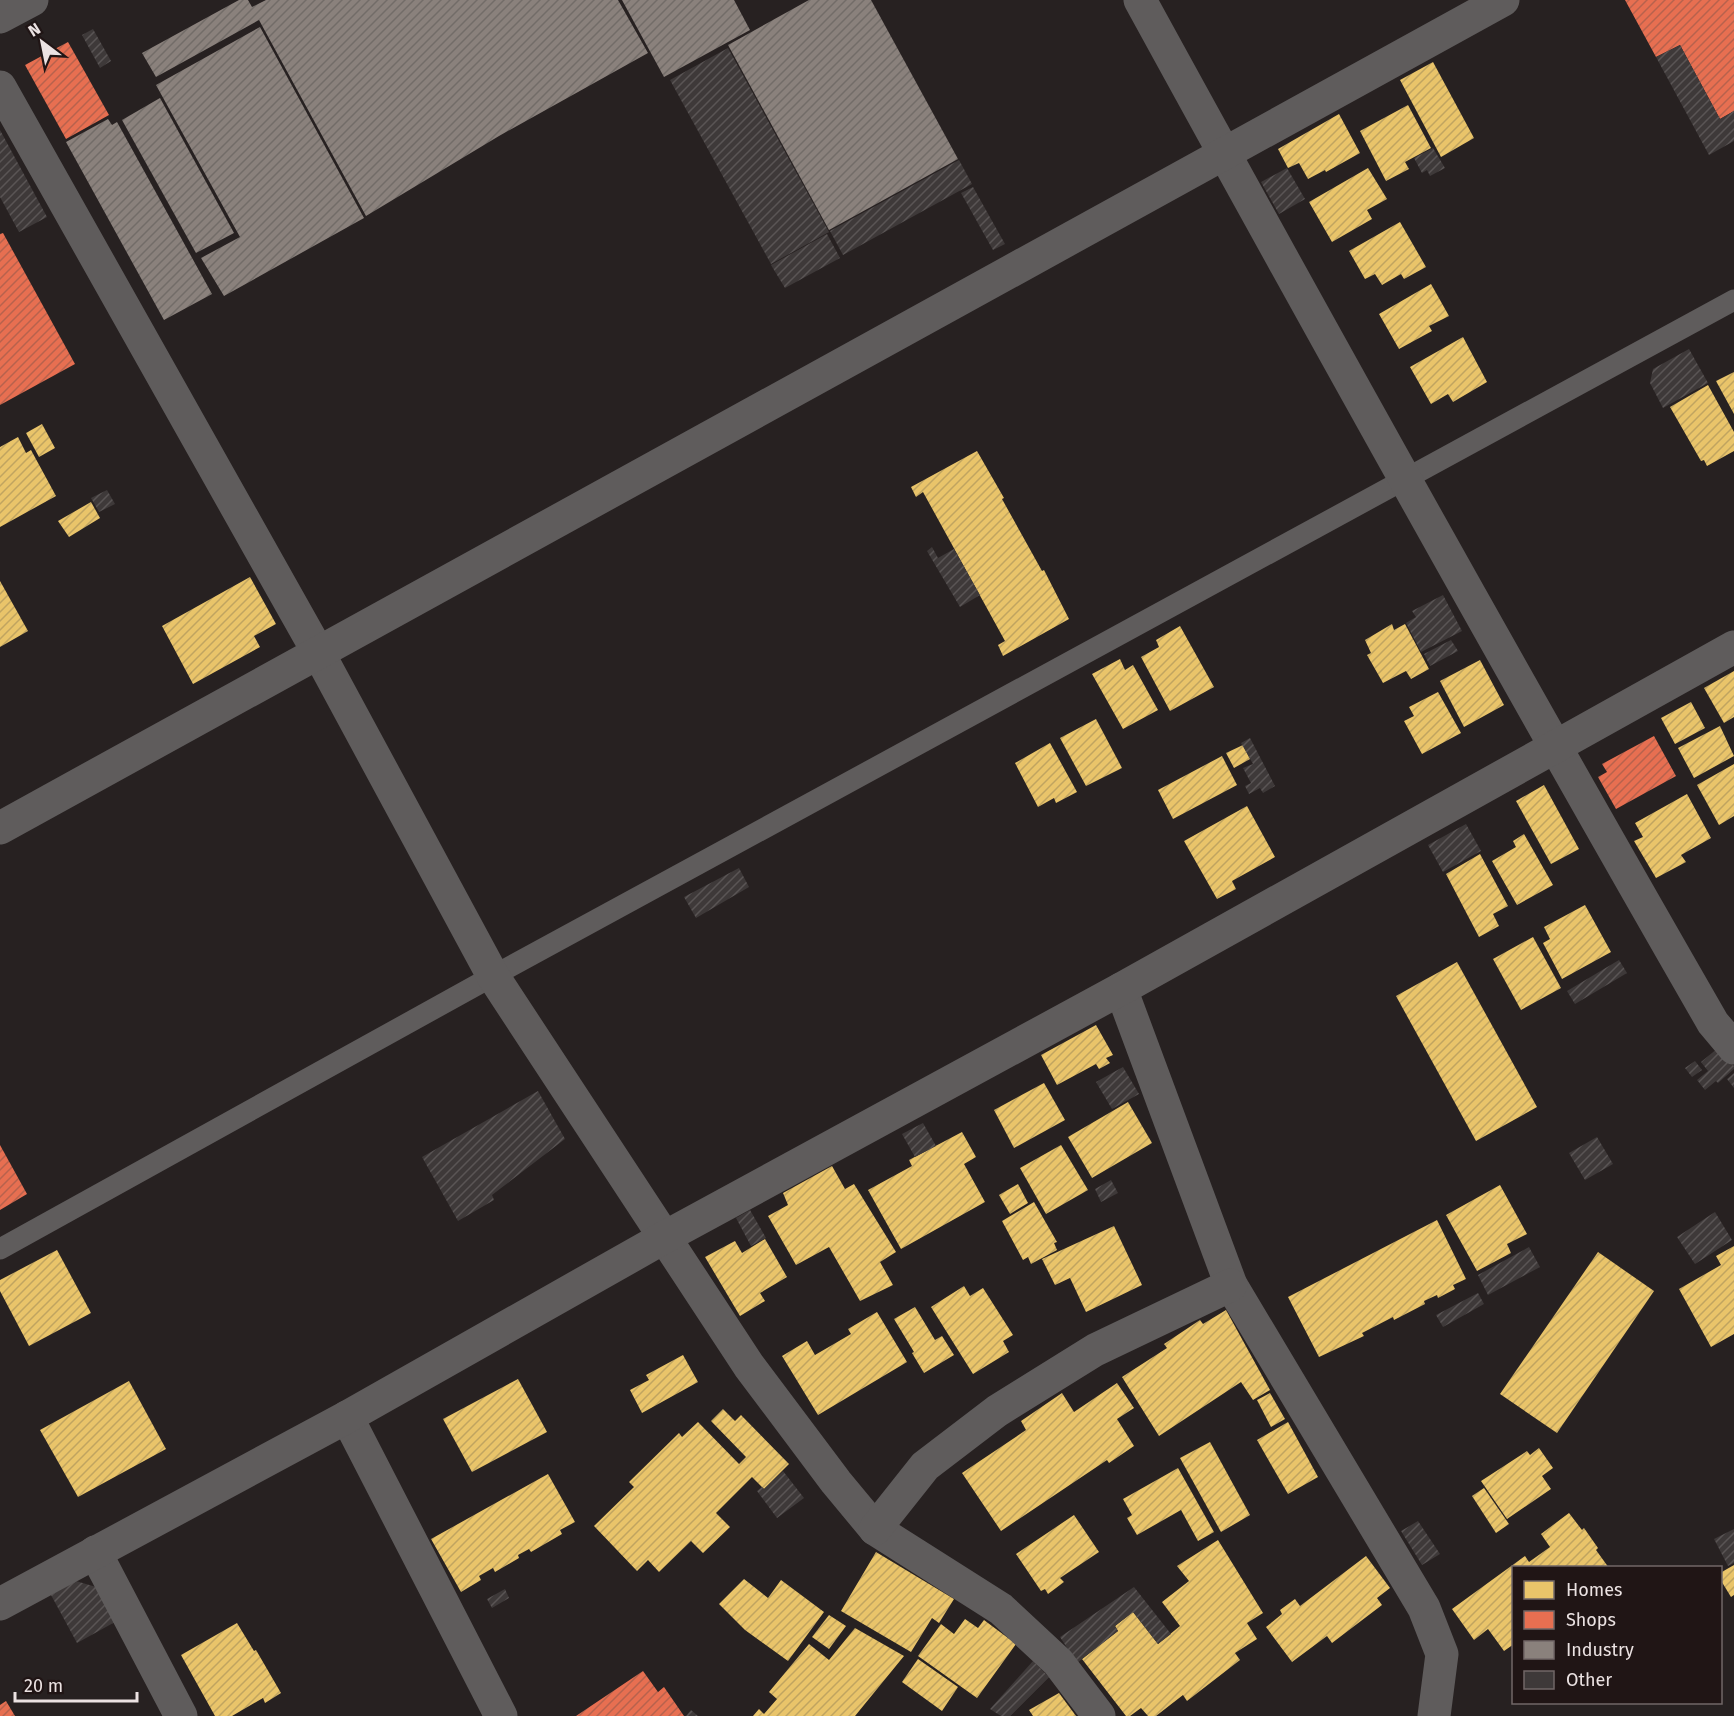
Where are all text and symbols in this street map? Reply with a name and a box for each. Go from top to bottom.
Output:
north arrow [12,12,72,72]
text: N [25,19,44,41]
legend [1512,1566,1722,1704]
text: Homes [1566,1579,1622,1601]
text: Shops [1566,1609,1616,1631]
text: Industry [1566,1639,1634,1661]
scale bar [15,1665,136,1703]
text: Other [1566,1669,1612,1691]
text: 20 m [24,1675,63,1697]

